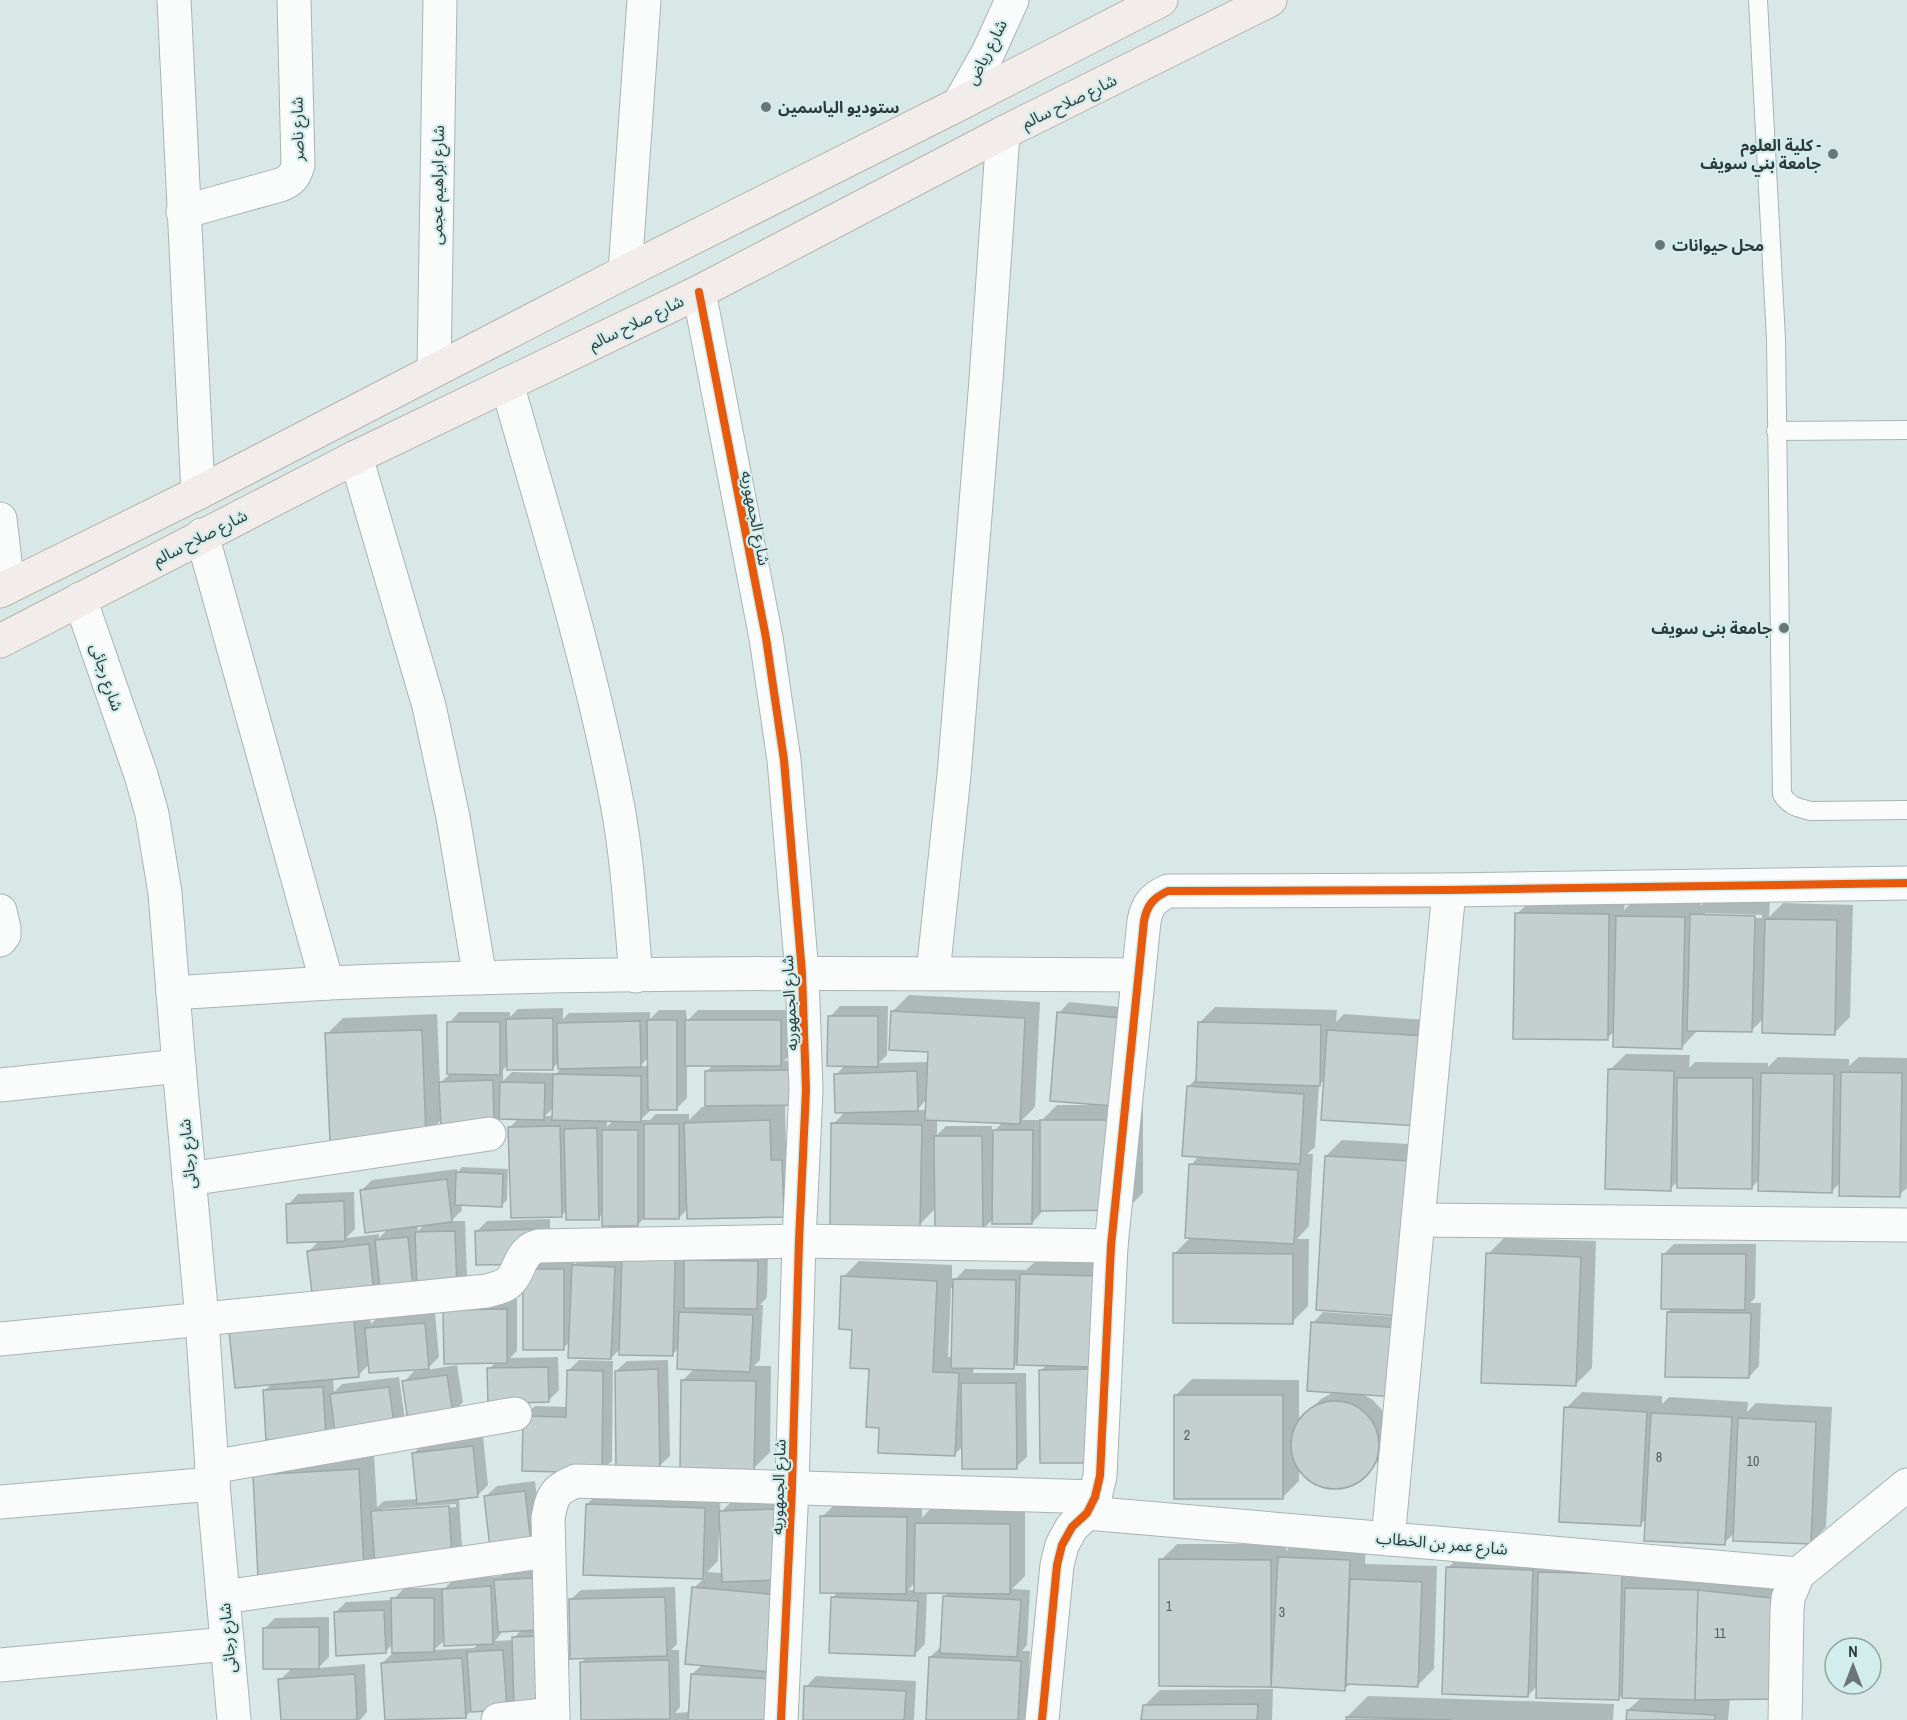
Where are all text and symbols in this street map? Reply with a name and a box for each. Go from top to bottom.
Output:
street label: شارع رياض [960,16,1014,89]
street label: شارع صلاح سالم [1018,69,1121,135]
street label: شارع ناصر [285,96,311,162]
place label: ستوديو الياسمين [778,96,900,118]
marker: ستوديو الياسمين [759,100,773,114]
street label: شارع ابراهيم عجمى [425,125,451,245]
place label: كلية العلوم - جامعة بني سويف [1700,134,1822,177]
marker: كلية العلوم - جامعة بني سويف [1826,147,1840,161]
place label: محل حيوانات [1672,234,1764,256]
marker: محل حيوانات [1653,238,1667,252]
street label: شارع صلاح سالم [585,290,688,356]
street label: شارع الجمهوريه [734,469,776,568]
street label: شارع صلاح سالم [149,504,252,572]
place label: جامعة بنى سويف [1651,617,1772,639]
marker: جامعة بنى سويف [1777,621,1791,635]
street label: شارع رجائى [83,640,129,714]
street label: شارع الجمهوريه [776,954,804,1051]
street label: شارع رجائى [173,1118,203,1190]
house number: 2 [1184,1426,1190,1444]
street label: شارع الجمهوريه [765,1439,793,1535]
house number: 8 [1656,1448,1662,1466]
house number: 10 [1747,1452,1759,1470]
street label: شارع عمر بن الخطاب [1375,1526,1509,1562]
house number: 1 [1166,1597,1173,1615]
street label: شارع رجائى [213,1602,243,1674]
house number: 3 [1279,1603,1285,1621]
house number: 11 [1714,1624,1727,1642]
north arrow [1823,1636,1883,1696]
text: N [1848,1640,1858,1662]

